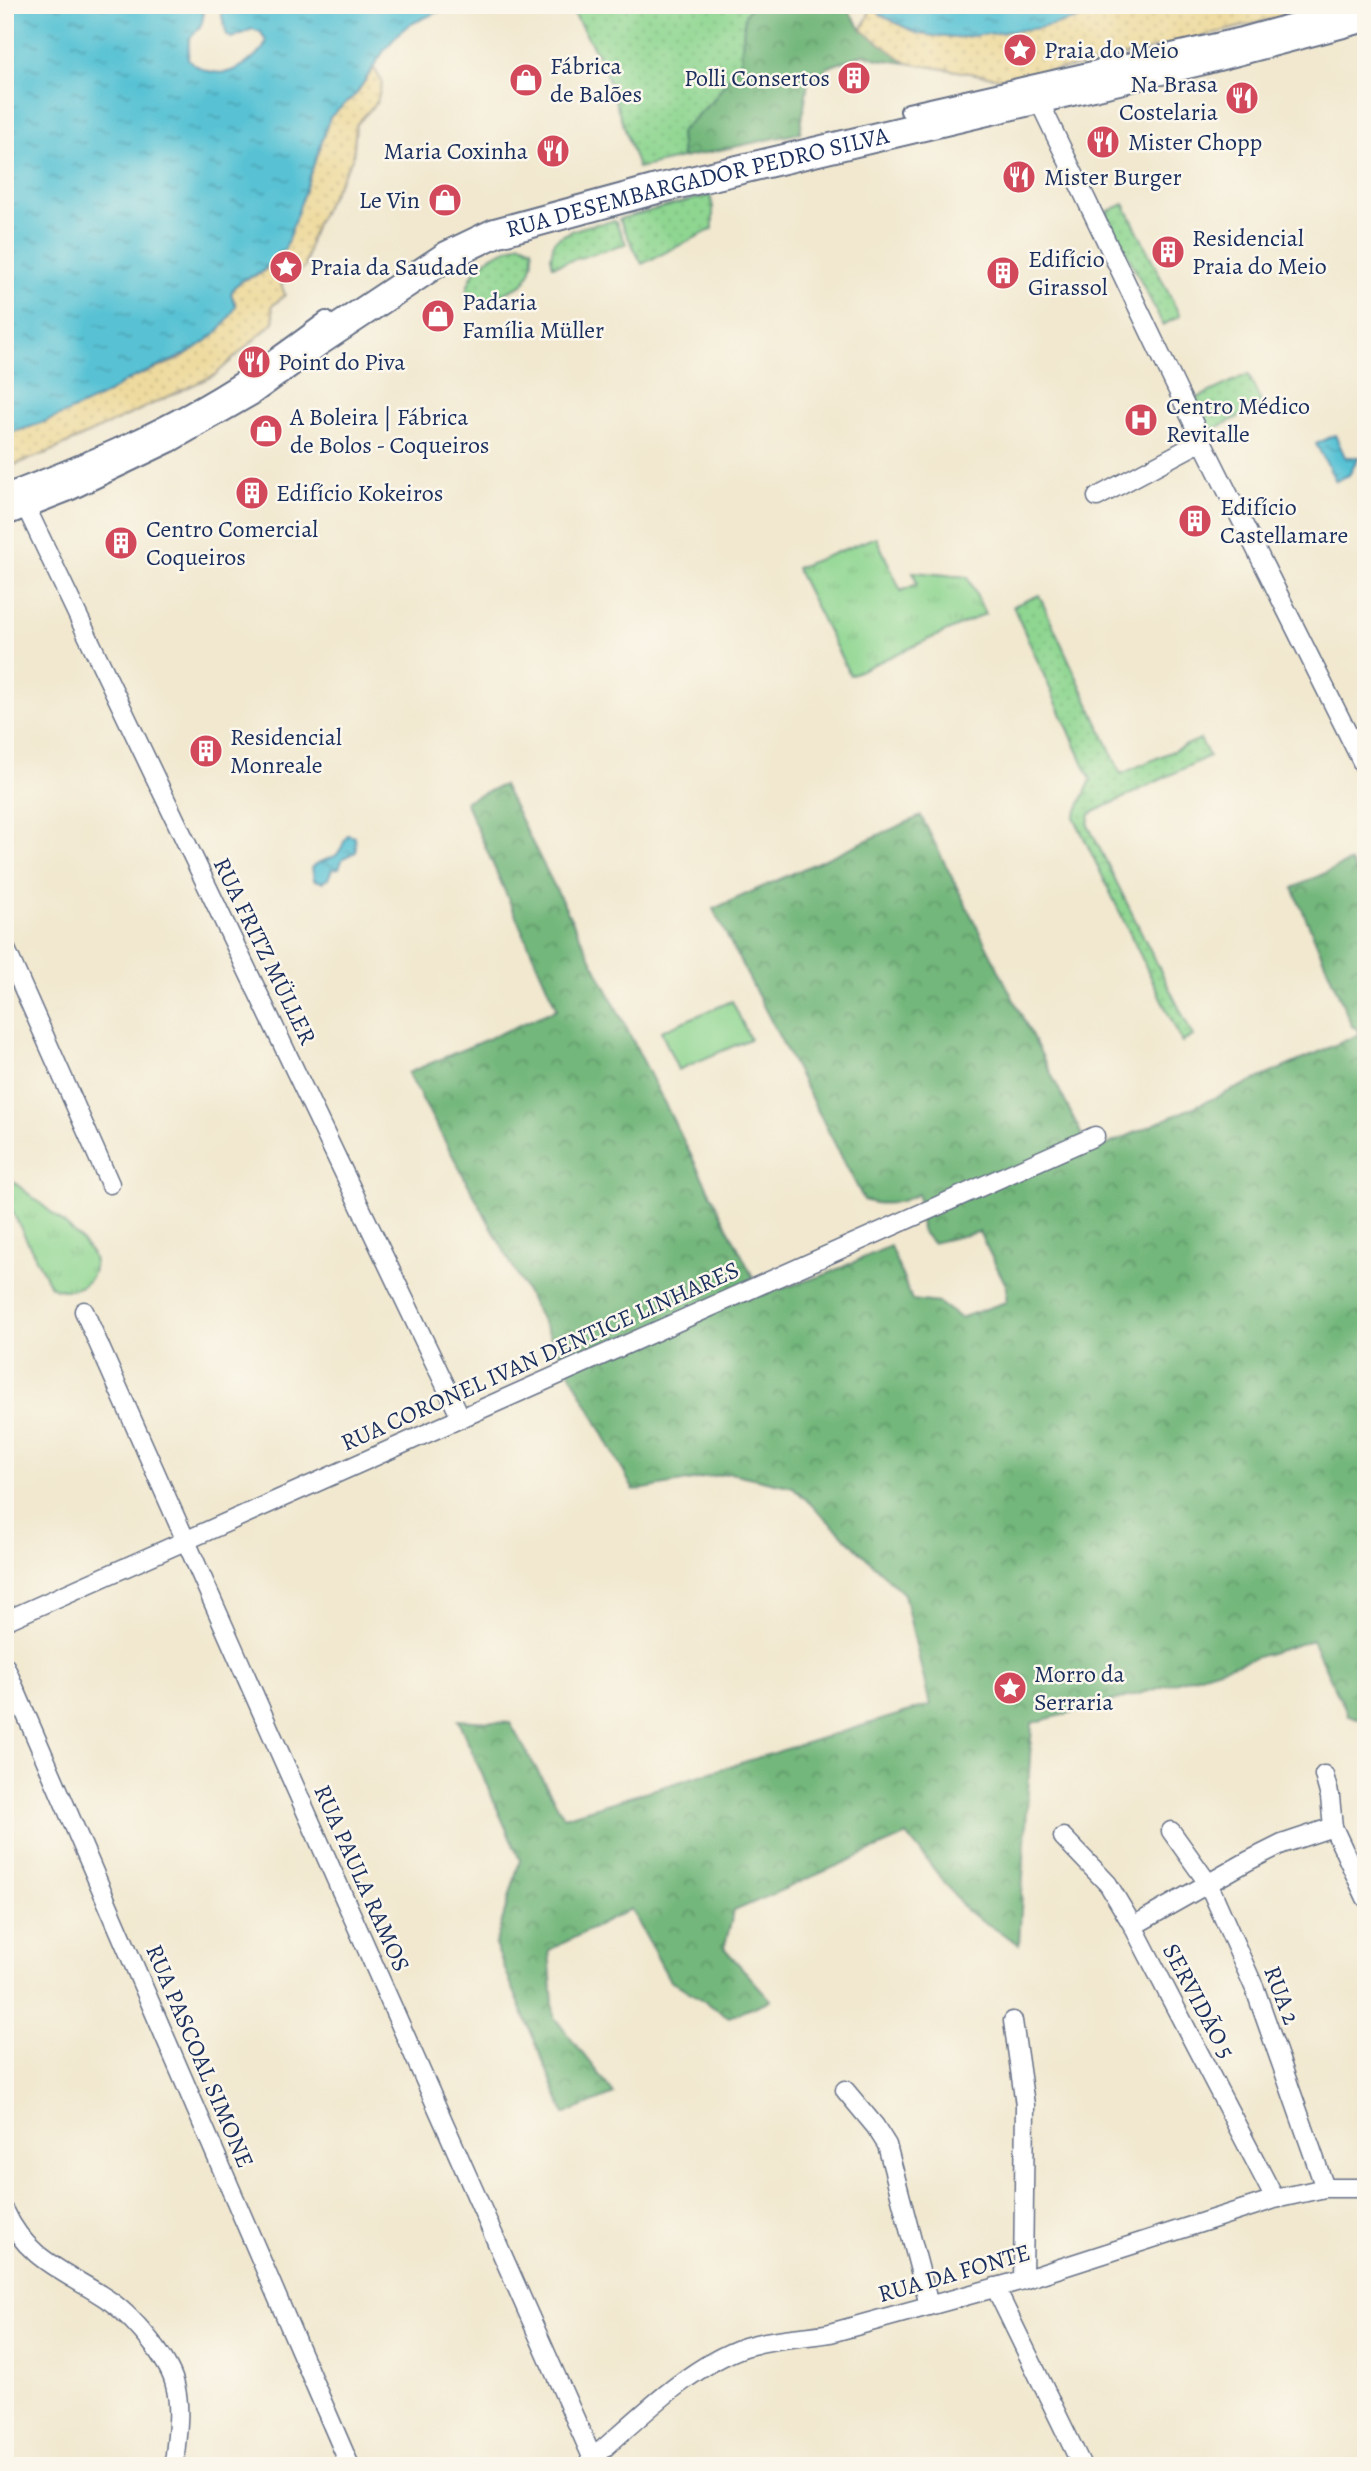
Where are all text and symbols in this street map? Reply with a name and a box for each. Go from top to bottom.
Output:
place icon: Praia do Meio [1001,31,1039,69]
place label: Praia do Meio [1044,34,1179,66]
place label: Fábrica de Balões [550,50,642,110]
building icon: Polli Consertos [835,59,873,97]
shop icon: Fábrica de Balões [507,61,545,99]
place label: Polli Consertos [684,62,830,94]
place label: Na Brasa Costelaria [1119,68,1219,128]
restaurant icon: Na Brasa Costelaria [1223,79,1261,117]
street label: RUA DESEMBARGADOR PEDRO SILVA [502,119,893,245]
restaurant icon: Mister Chopp [1084,123,1122,161]
place label: Mister Chopp [1128,126,1262,158]
restaurant icon: Maria Coxinha [534,132,572,170]
place label: Maria Coxinha [383,135,529,167]
restaurant icon: Mister Burger [1000,158,1038,196]
place label: Mister Burger [1044,161,1182,193]
shop icon: Le Vin [426,181,464,219]
place label: Le Vin [359,184,420,216]
place label: Residencial Praia do Meio [1192,222,1327,282]
building icon: Residencial Praia do Meio [1149,233,1187,271]
place label: Edifício Girassol [1028,243,1108,303]
place icon: Praia da Saudade [267,248,305,286]
place label: Praia da Saudade [310,251,479,283]
building icon: Edifício Girassol [984,254,1022,292]
place label: Padaria Família Müller [462,286,604,346]
shop icon: Padaria Família Müller [419,297,457,335]
restaurant icon: Point do Piva [235,343,273,381]
place label: Point do Piva [278,346,406,378]
place label: Centro Médico Revitalle [1166,390,1310,450]
place label: A Boleira | Fábrica de Bolos - Coqueiros [289,401,490,461]
hospital icon: Centro Médico Revitalle [1122,401,1160,439]
shop icon: A Boleira | Fábrica de Bolos - Coqueiros [247,412,285,450]
building icon: Edifício Kokeiros [233,474,271,512]
place label: Edifício Kokeiros [276,477,443,509]
place label: Edifício Castellamare [1220,491,1348,551]
building icon: Edifício Castellamare [1176,502,1214,540]
place label: Centro Comercial Coqueiros [146,513,318,573]
building icon: Centro Comercial Coqueiros [102,524,140,562]
place label: Residencial Monreale [230,721,342,781]
building icon: Residencial Monreale [187,732,225,770]
street label: RUA FRITZ MÜLLER [206,852,324,1050]
street label: RUA CORONEL IVAN DENTICE LINHARES [336,1253,744,1459]
place label: Morro da Serraria [1034,1658,1126,1718]
place icon: Morro da Serraria [991,1669,1029,1707]
street label: RUA PAULA RAMOS [306,1779,418,1977]
street label: SERVIDÃO 5 [1155,1938,1243,2064]
street label: RUA PASCOAL SIMONE [138,1939,262,2173]
street label: RUA 2 [1256,1961,1308,2029]
street label: RUA DA FONTE [874,2236,1034,2310]

